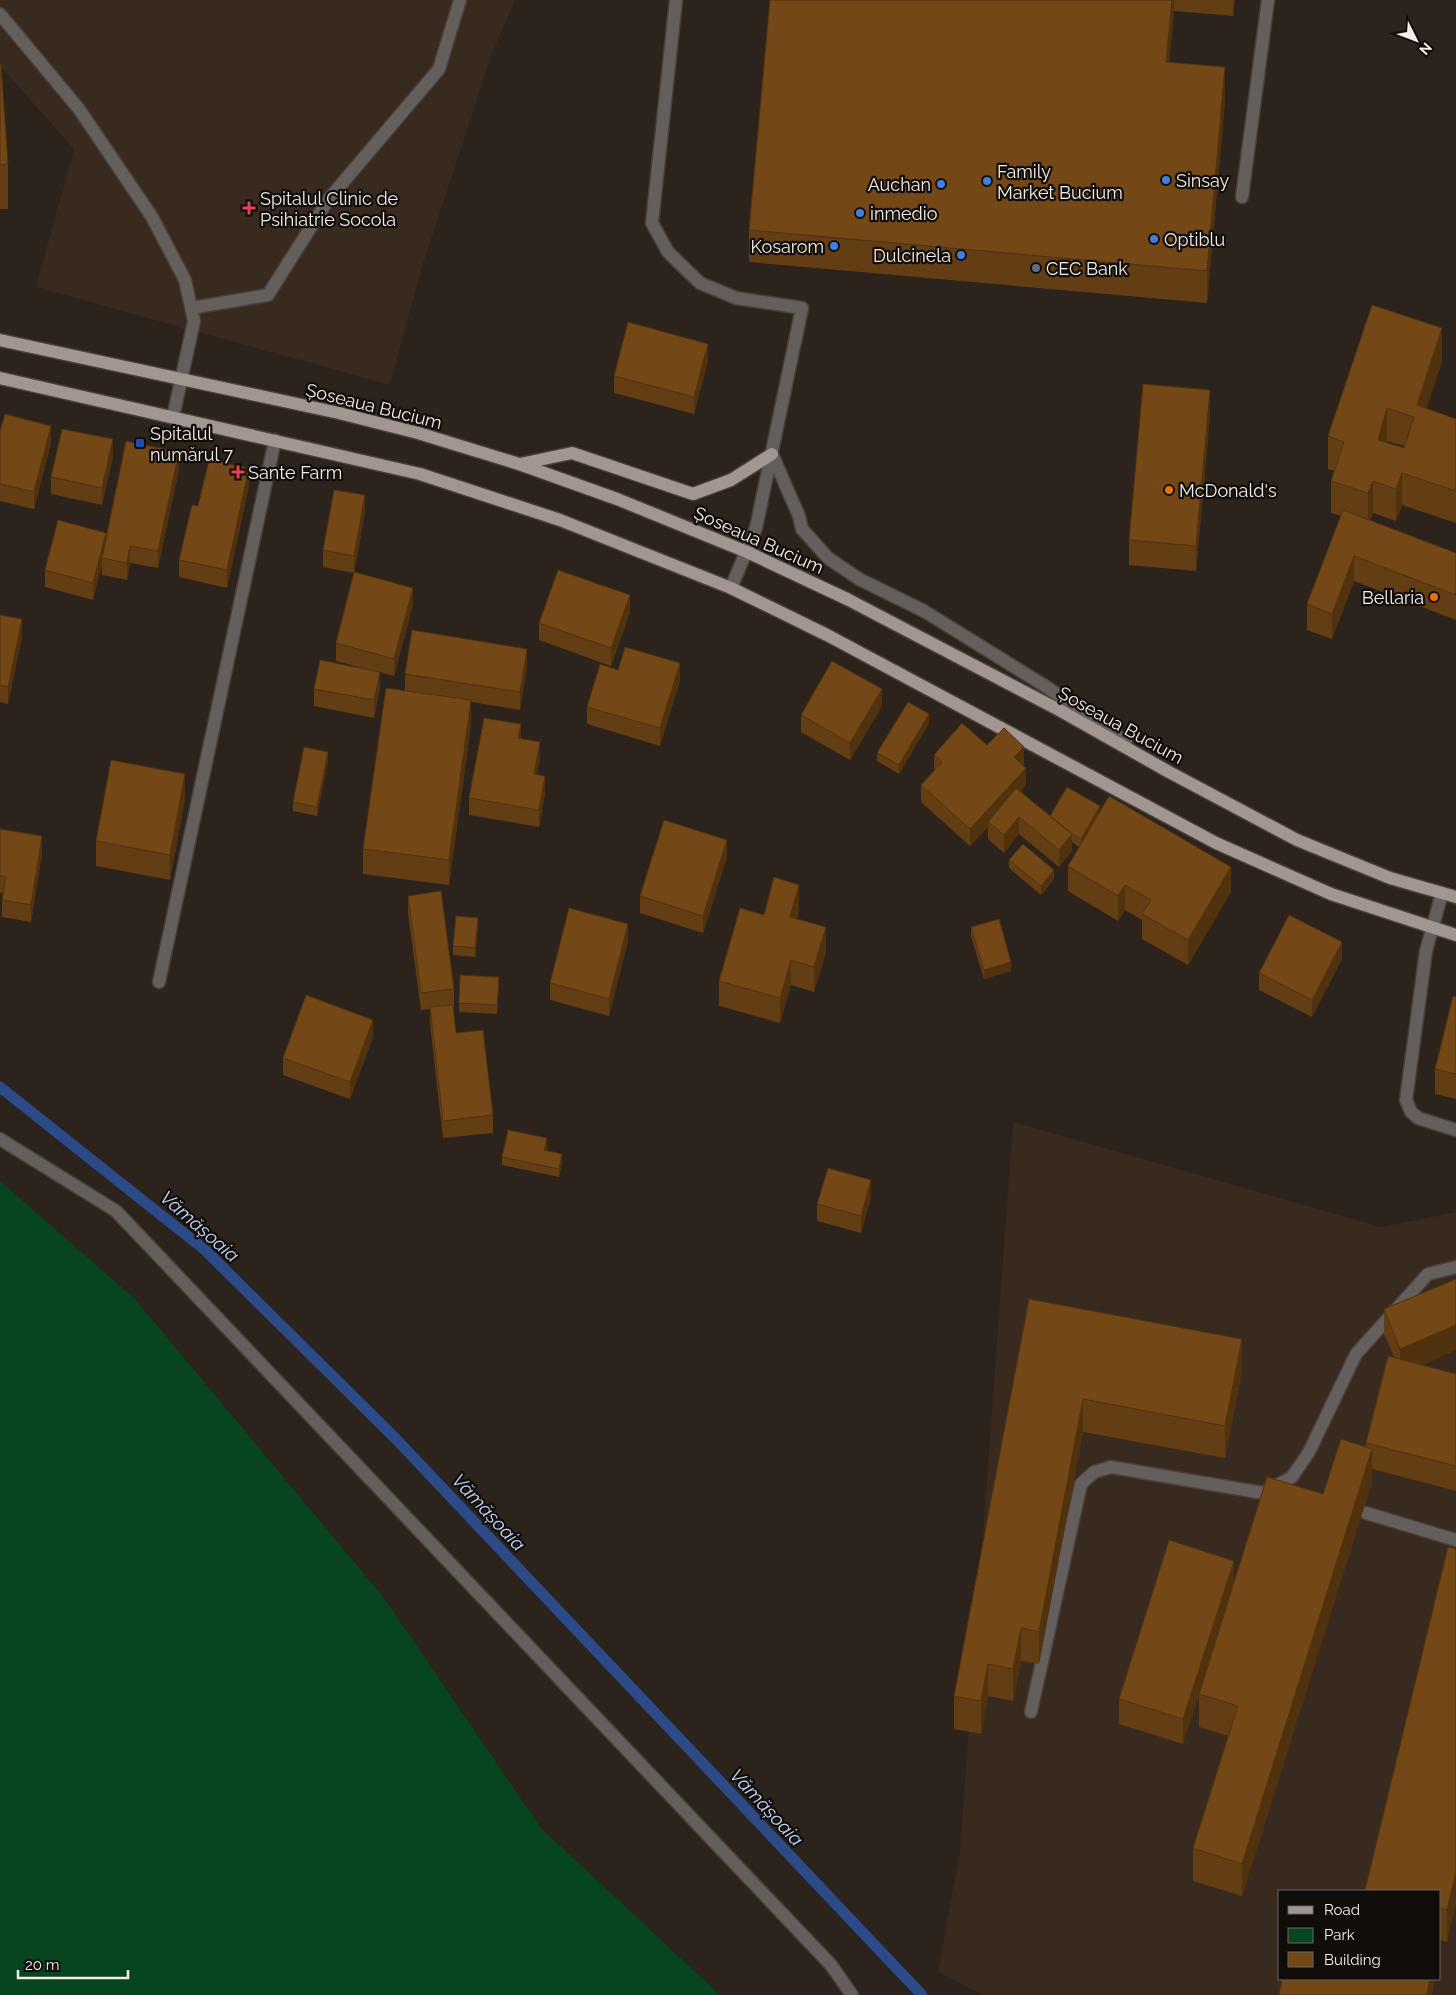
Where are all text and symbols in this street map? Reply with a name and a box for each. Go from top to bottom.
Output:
north arrow [1391,15,1441,65]
text: N [1416,39,1435,58]
place label: Family Market Bucium [997,161,1123,203]
place label: Sinsay [1176,170,1230,191]
place label: Auchan [868,174,931,195]
marker: Sinsay [1160,174,1172,186]
marker: Family Market Bucium [981,175,993,187]
marker: Auchan [935,178,947,190]
place label: Spitalul Clinic de Psihiatrie Socola [260,188,399,230]
marker: Spitalul Clinic de Psihiatrie Socola [242,201,256,215]
place label: inmedio [870,203,938,224]
marker: inmedio [854,207,866,219]
place label: Optiblu [1164,229,1225,250]
marker: Optiblu [1148,233,1160,245]
place label: Kosarom [750,236,824,257]
marker: Kosarom [828,240,840,252]
place label: Dulcinela [873,245,951,266]
marker: Dulcinela [955,249,967,261]
place label: CEC Bank [1046,258,1128,279]
marker: CEC Bank [1030,262,1042,274]
street label: Șoseaua Bucium [304,379,444,433]
place label: Spitalul numărul 7 [150,423,233,465]
marker: Spitalul numărul 7 [134,437,146,449]
place label: Sante Farm [248,462,342,483]
marker: Sante Farm [232,466,244,478]
place label: McDonald's [1179,480,1277,501]
marker: McDonald's [1163,484,1175,496]
street label: Șoseaua Bucium [691,502,827,578]
place label: Bellaria [1362,587,1424,608]
marker: Bellaria [1428,591,1440,603]
street label: Șoseaua Bucium [1055,682,1187,768]
water label: Vămășoaia [156,1186,244,1266]
water label: Vămășoaia [448,1469,530,1555]
water label: Vămășoaia [726,1764,808,1850]
legend [1278,1890,1441,1980]
text: Road [1324,1901,1360,1919]
text: Park [1324,1926,1355,1944]
scale bar [18,1948,128,1980]
text: Building [1324,1951,1381,1969]
text: 20 m [25,1956,60,1974]

